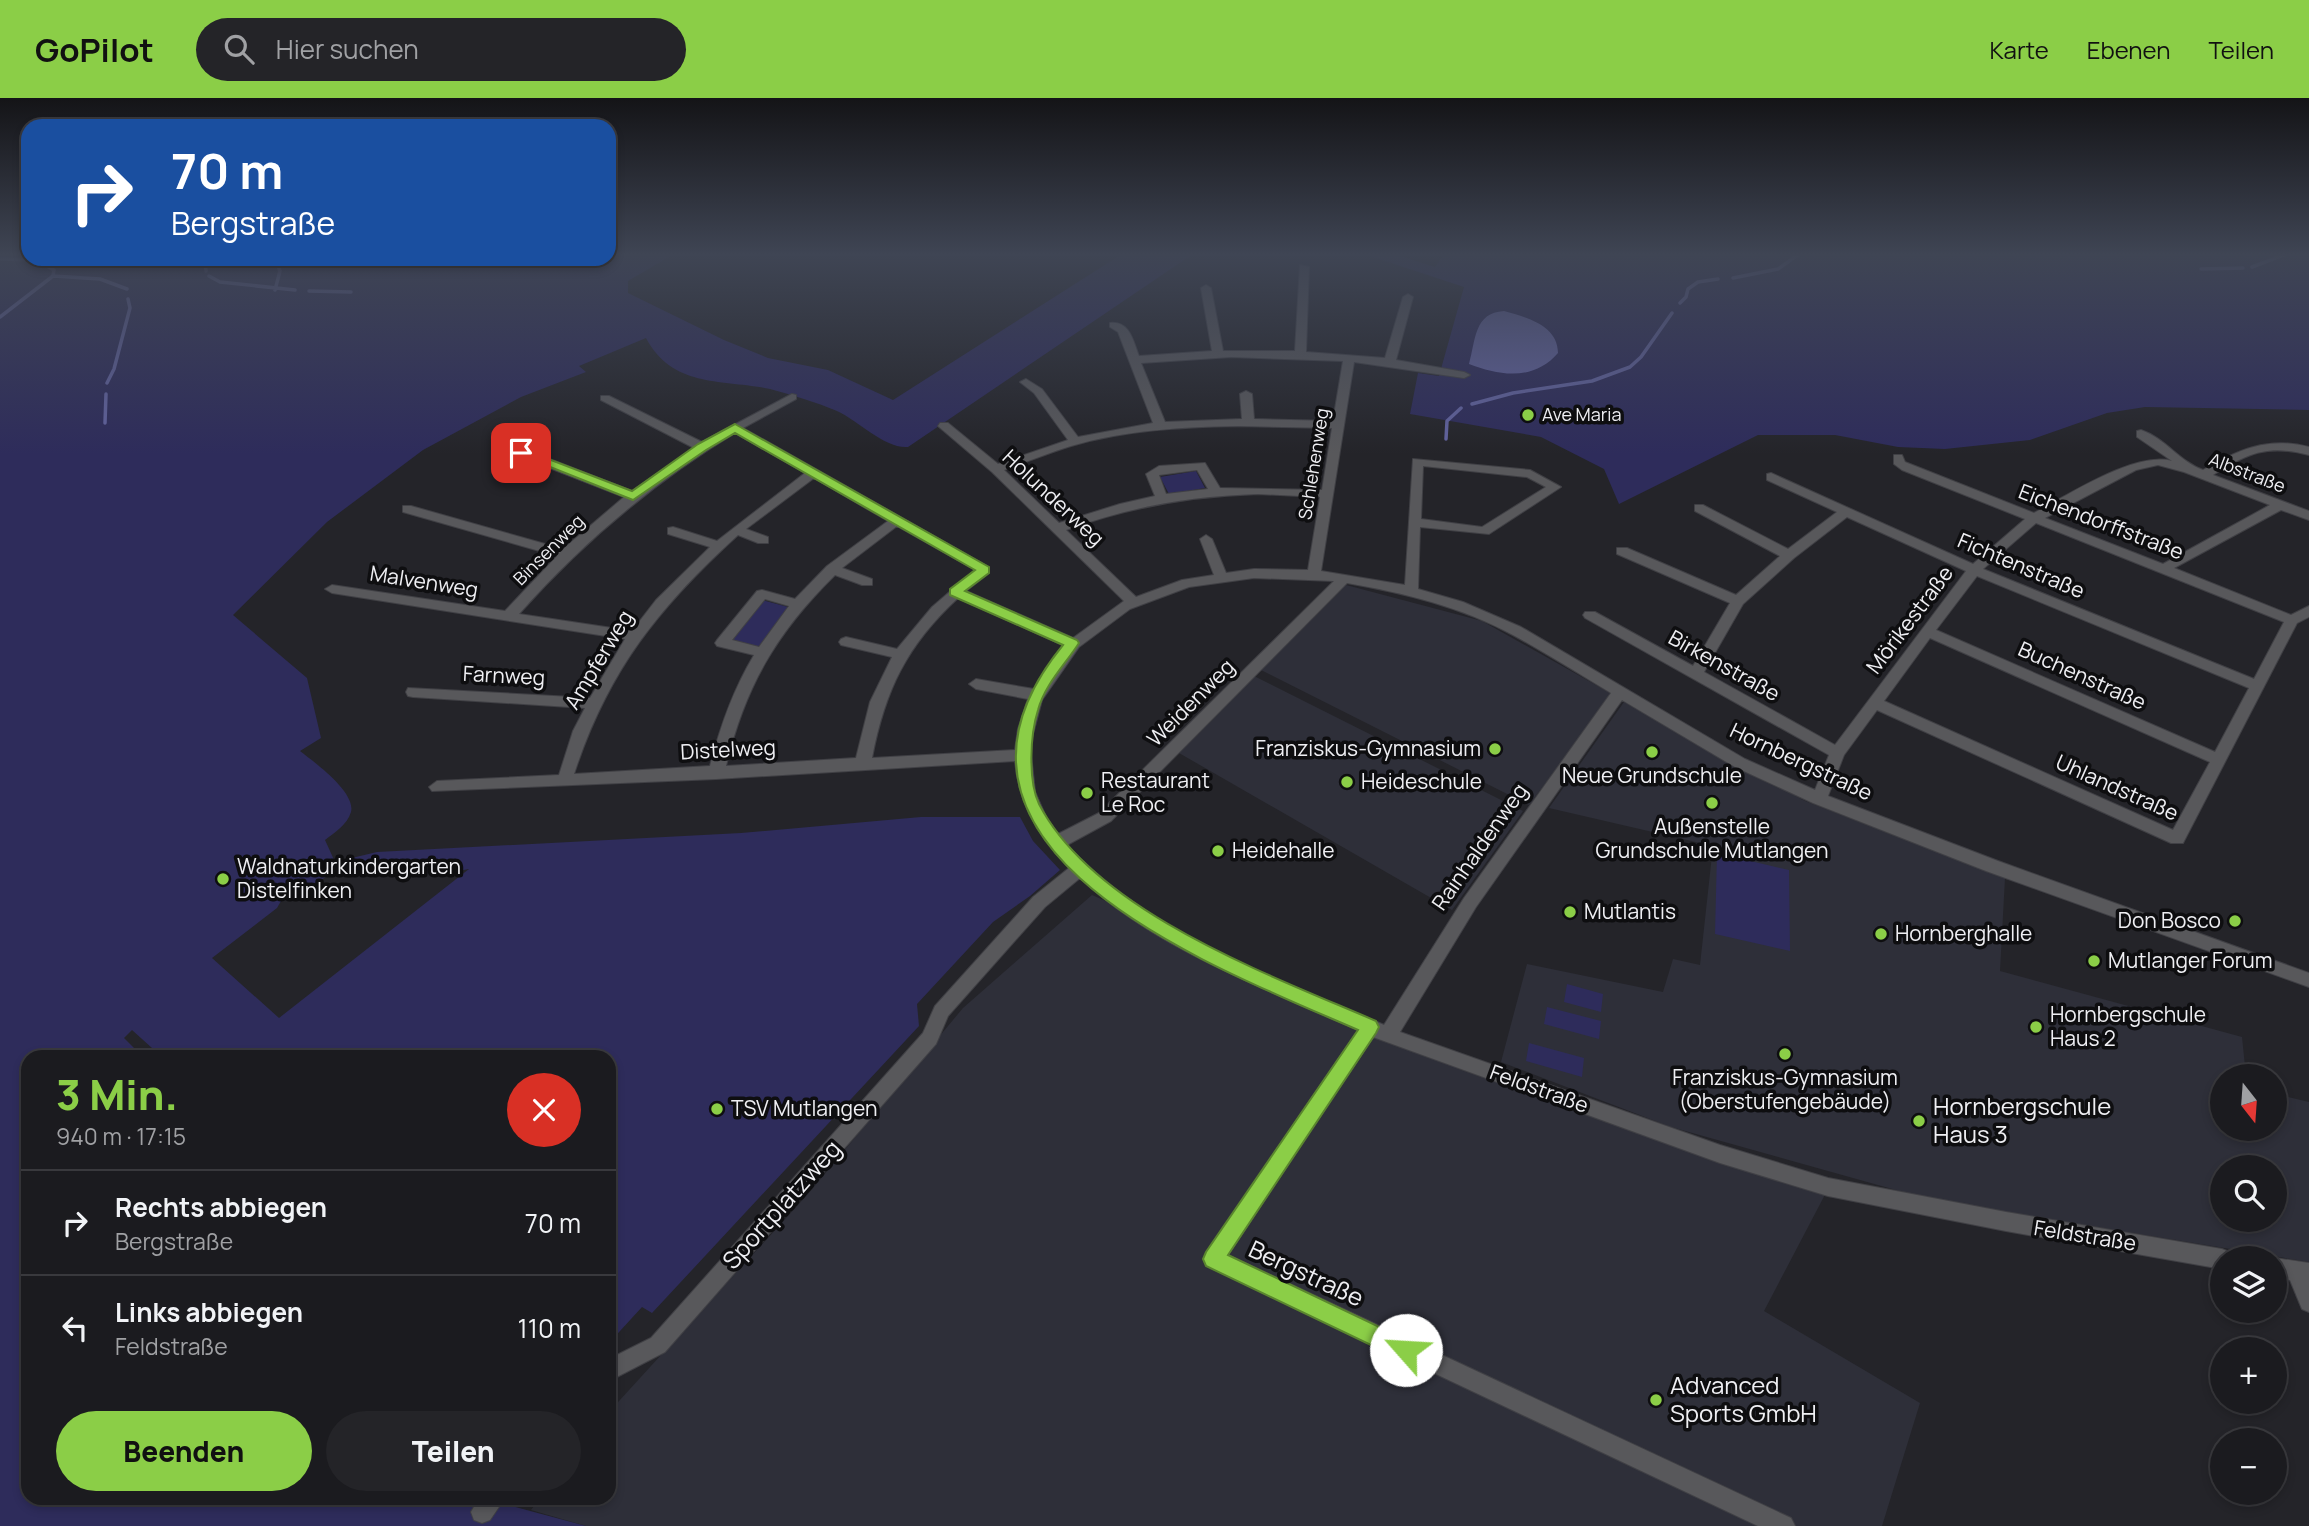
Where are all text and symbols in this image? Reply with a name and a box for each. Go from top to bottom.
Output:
search box [196,18,686,81]
text: GoPilot [35,27,154,72]
icon: search [220,30,258,68]
text: Hier suchen [276,31,419,67]
text: Karte [1989,33,2049,66]
text: Ebenen [2087,33,2170,66]
text: Teilen [2208,33,2274,66]
text: 70 m [171,137,283,204]
icon: right [56,147,147,238]
text: Bergstraße [171,201,335,245]
place label: Ave Maria [1542,402,1621,426]
street label: Schlehenweg [1292,406,1334,521]
marker: Ave Maria [1520,407,1536,423]
pin [491,423,551,483]
icon: arrive [502,434,540,472]
street label: Holunderweg [997,443,1111,552]
street label: Albstraße [2206,446,2289,498]
street label: Eichendorffstraße [2015,477,2188,565]
street label: Binsenweg [508,509,589,590]
street label: Fichtenstraße [1954,526,2089,604]
street label: Malvenweg [368,559,480,603]
street label: Mörikestraße [1859,560,1959,679]
street label: Ampferweg [558,605,639,714]
street label: Birkenstraße [1664,623,1785,707]
street label: Buchenstraße [2014,634,2151,716]
street label: Weidenweg [1140,652,1240,752]
street label: Farnweg [462,659,546,691]
street label: Hornbergstraße [1726,716,1877,806]
street label: Distelweg [679,733,776,765]
place label: Franziskus-Gymnasium [1255,734,1481,762]
marker: Franziskus-Gymnasium [1487,741,1503,757]
marker: Neue Grundschule [1644,744,1660,760]
street label: Uhlandstraße [2052,748,2183,827]
place label: Neue Grundschule [1562,761,1742,789]
place label: Restaurant Le Roc [1101,766,1210,818]
place label: Heideschule [1361,767,1482,795]
marker: Heideschule [1339,774,1355,790]
street label: Rainhaldenweg [1425,778,1533,915]
marker: Restaurant Le Roc [1079,785,1095,801]
marker: Außenstelle Grundschule Mutlangen [1704,795,1720,811]
place label: Außenstelle Grundschule Mutlangen [1595,812,1829,864]
place label: Heidehalle [1232,836,1335,864]
marker: Heidehalle [1210,843,1226,859]
place label: Waldnaturkindergarten Distelfinken [237,852,461,904]
marker: Waldnaturkindergarten Distelfinken [215,871,231,887]
place label: Mutlantis [1584,897,1676,925]
marker: Mutlantis [1562,904,1578,920]
place label: Don Bosco [2118,906,2221,934]
marker: Don Bosco [2227,913,2243,929]
place label: Hornberghalle [1895,919,2032,947]
marker: Hornberghalle [1873,926,1889,942]
place label: Mutlanger Forum [2108,946,2273,974]
marker: Mutlanger Forum [2086,953,2102,969]
place label: Hornbergschule Haus 2 [2050,1000,2206,1052]
marker: Hornbergschule Haus 2 [2028,1019,2044,1035]
marker: Franziskus-Gymnasium (Oberstufengebäude) [1777,1046,1793,1062]
street label: Feldstraße [1486,1057,1593,1119]
place label: Franziskus-Gymnasium (Oberstufengebäude) [1672,1063,1898,1115]
north arrow [2210,1064,2287,1141]
map controls [2210,1064,2287,1505]
text: 3 Min. [56,1065,178,1123]
button: close [507,1073,581,1147]
place label: Hornbergschule Haus 3 [1933,1089,2111,1150]
place label: TSV Mutlangen [731,1094,877,1122]
marker: TSV Mutlangen [709,1101,725,1117]
marker: Hornbergschule Haus 3 [1911,1113,1927,1129]
text: 940 m · 17:15 [56,1120,186,1152]
street label: Sportplatzweg [714,1132,848,1276]
button: search [2210,1155,2287,1232]
text: Rechts abbiegen [115,1189,327,1225]
icon: right [56,1204,94,1242]
text: 70 m [525,1205,581,1241]
street label: Feldstraße [2032,1213,2138,1257]
text: Bergstraße [115,1225,233,1257]
street label: Bergstraße [1244,1232,1369,1314]
button: layers [2210,1246,2287,1323]
text: Links abbiegen [115,1294,303,1330]
icon: left [56,1309,94,1347]
text: 110 m [518,1310,581,1346]
position arrow [1369,1313,1443,1387]
text: Feldstraße [115,1330,228,1362]
button: + [2210,1337,2287,1414]
place label: Advanced Sports GmbH [1670,1368,1817,1429]
marker: Advanced Sports GmbH [1648,1392,1664,1408]
button: Beenden [56,1411,312,1491]
button: Teilen [326,1411,581,1491]
button: − [2210,1428,2287,1505]

